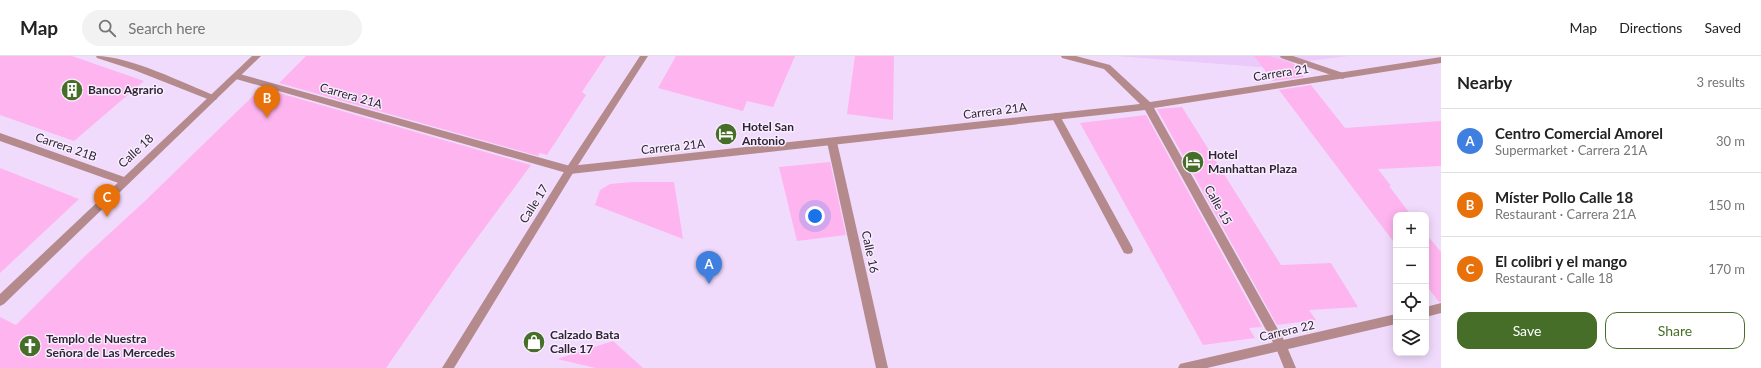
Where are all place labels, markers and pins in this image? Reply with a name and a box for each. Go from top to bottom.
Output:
building icon: Banco Agrario [59,77,85,103]
place label: Banco Agrario [88,82,163,97]
pin: B [254,85,280,118]
place label: Hotel San Antonio [741,119,794,148]
hotel icon: Hotel San Antonio [713,121,739,147]
place label: Hotel Manhattan Plaza [1208,147,1297,176]
hotel icon: Hotel Manhattan Plaza [1180,149,1206,175]
pin: C [94,184,120,217]
pin: A [696,251,722,284]
place label: Calzado Bata Calle 17 [550,327,620,356]
shop icon: Calzado Bata Calle 17 [521,329,547,355]
place label: Templo de Nuestra Señora de Las Mercedes [46,331,175,360]
church icon: Templo de Nuestra Señora de Las Mercedes [17,333,43,359]

